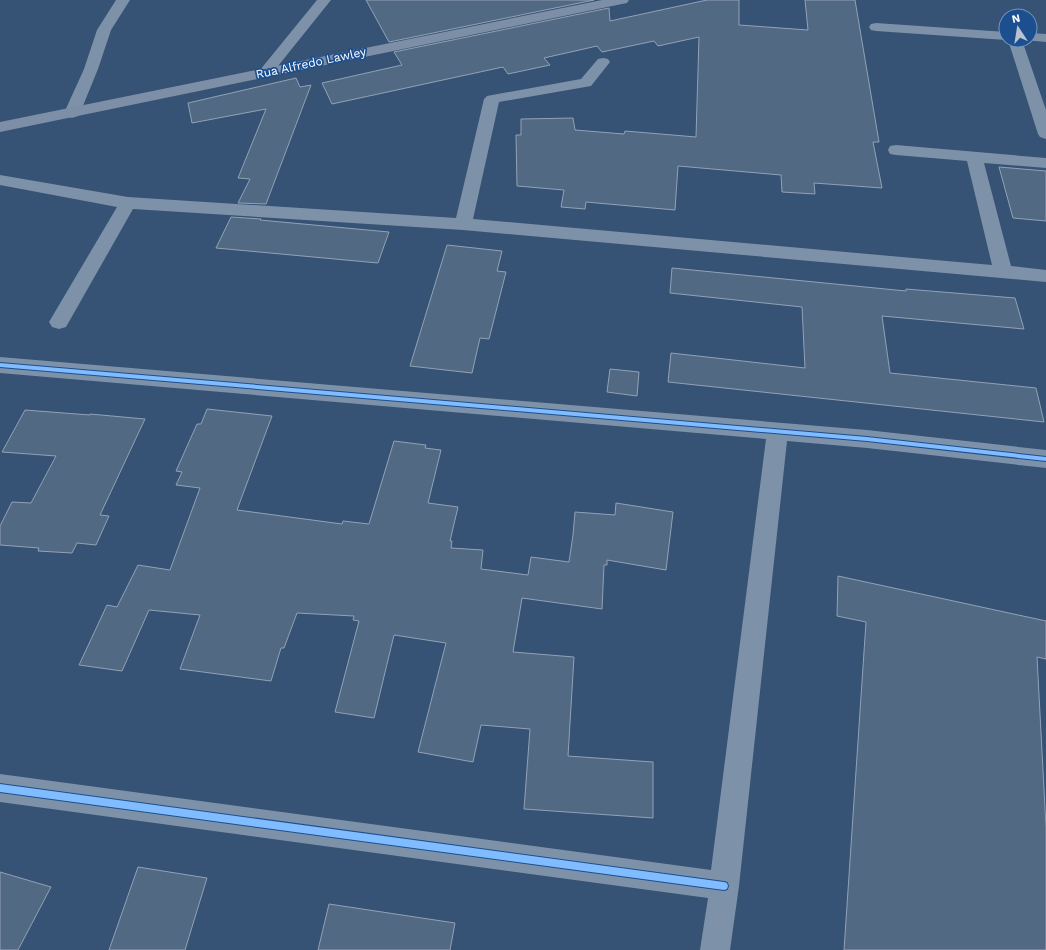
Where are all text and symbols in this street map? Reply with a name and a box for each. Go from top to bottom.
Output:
north arrow [998,8,1038,48]
text: N [1011,12,1021,26]
street label: Rua Alfredo Lawley [255,44,368,82]

